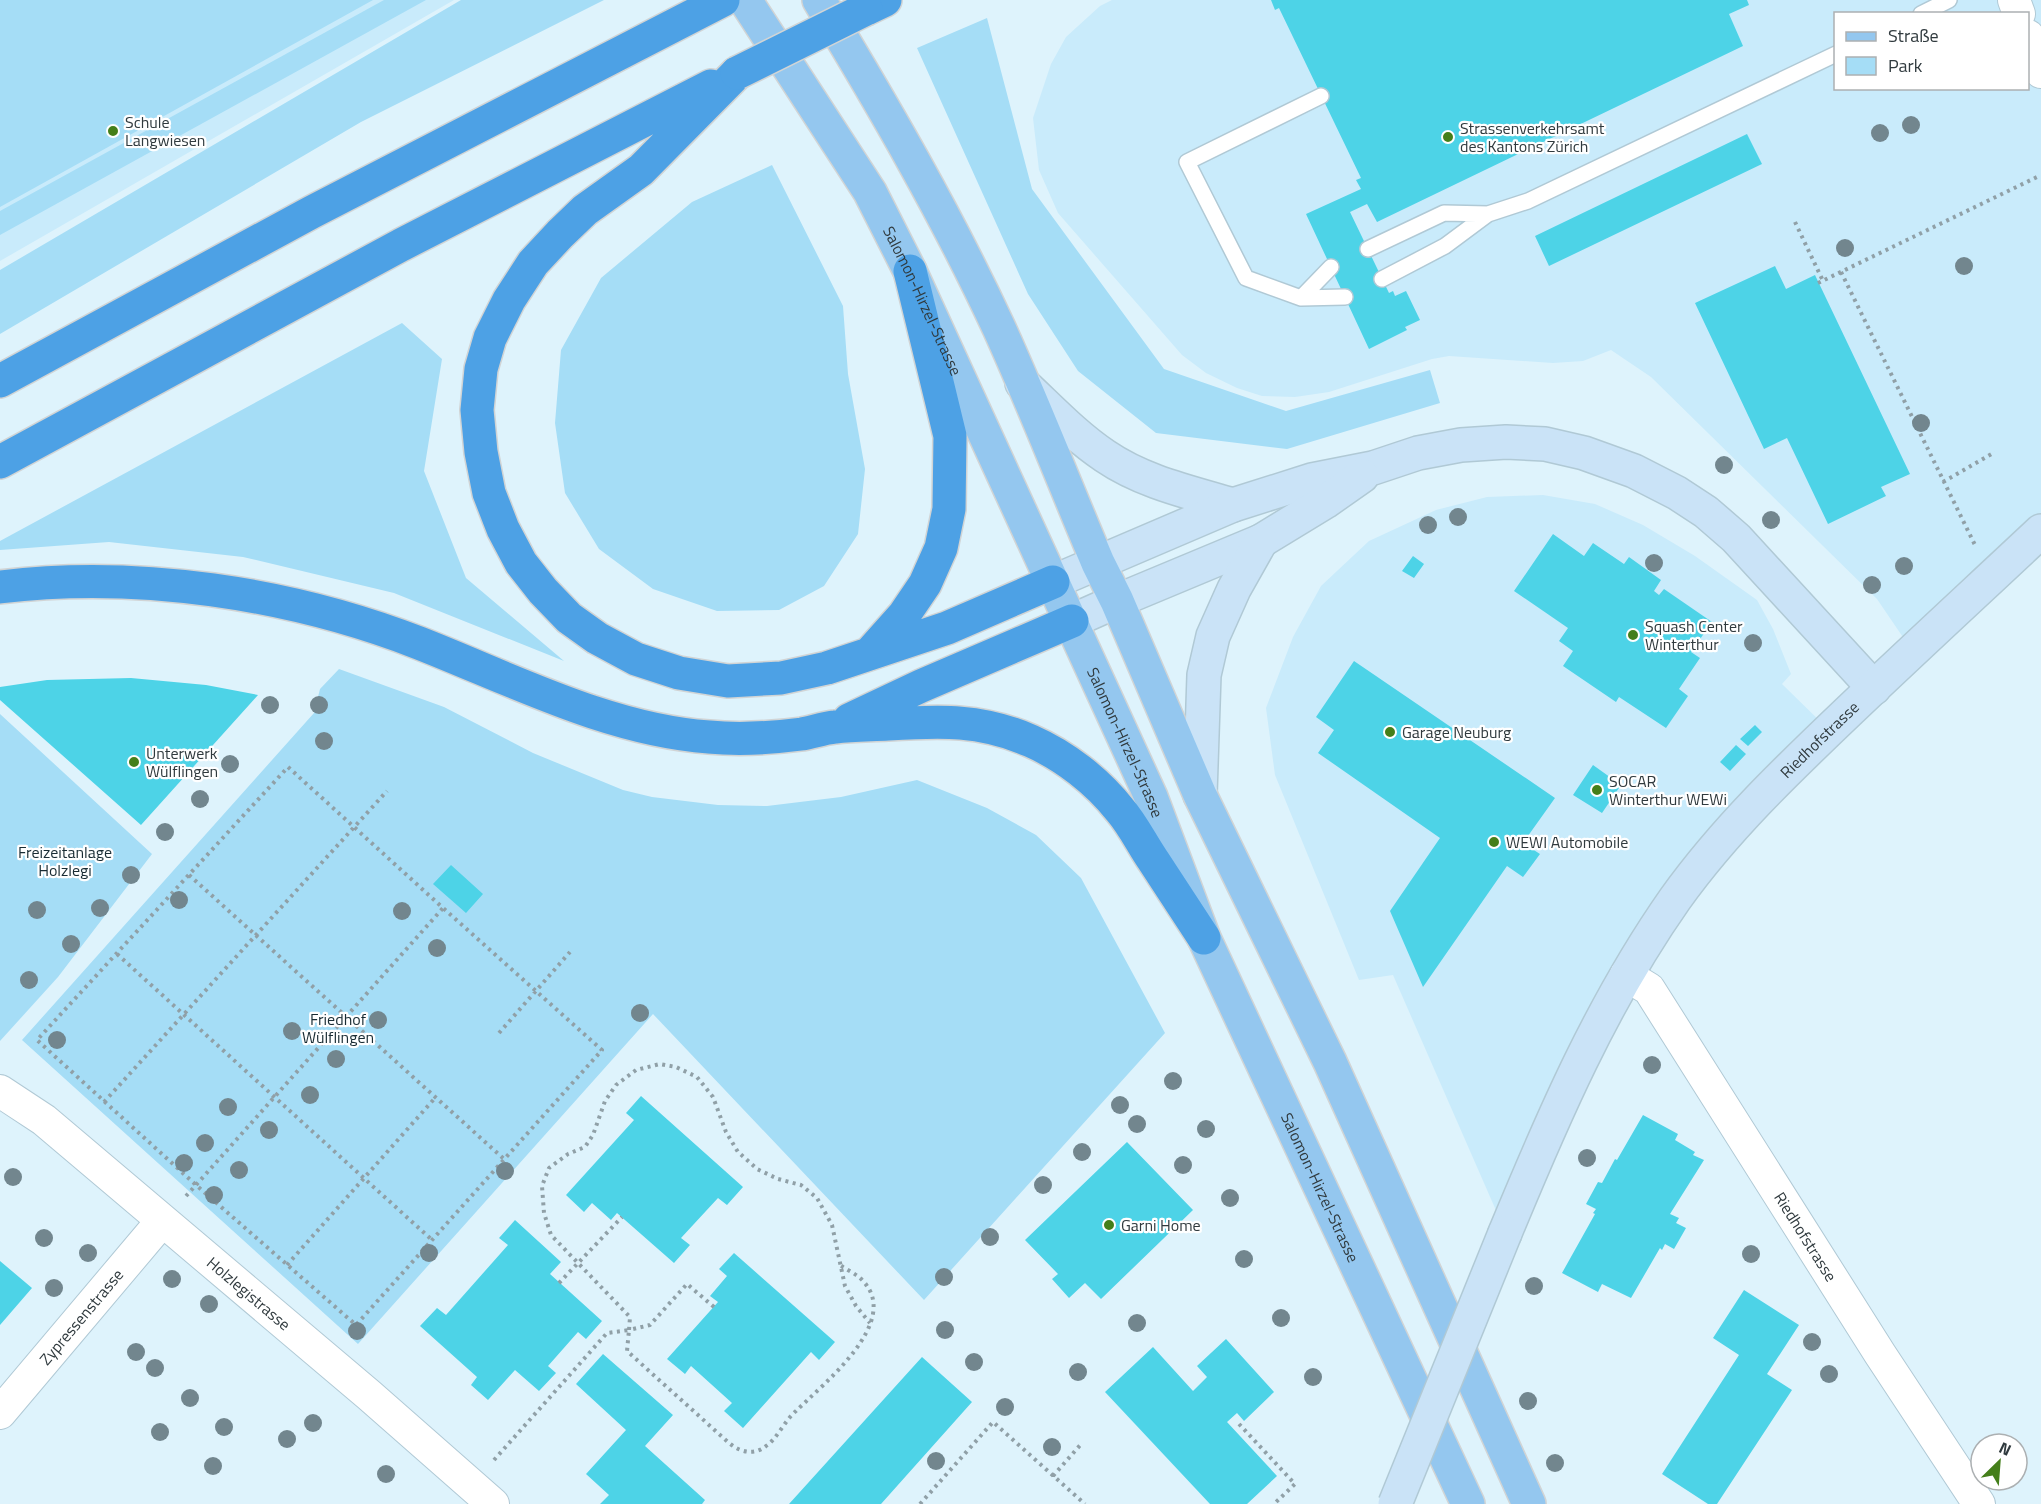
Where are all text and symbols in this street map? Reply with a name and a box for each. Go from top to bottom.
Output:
legend [1834,12,2029,90]
text: Straße [1888,22,1939,49]
text: Park [1888,52,1923,79]
place label: Schule Langwiesen [125,110,205,152]
place label: Strassenverkehrsamt des Kantons Zürich [1460,116,1605,158]
marker: Schule Langwiesen [106,124,120,138]
marker: Strassenverkehrsamt des Kantons Zürich [1441,130,1455,144]
street label: Salomon-Hirzel-Strasse [877,222,968,379]
place label: Squash Center Winterthur [1645,614,1743,656]
marker: Squash Center Winterthur [1626,628,1640,642]
street label: Salomon-Hirzel-Strasse [1081,663,1170,821]
street label: Riedhofstrasse [1774,695,1864,784]
place label: Garage Neuburg [1402,720,1511,744]
marker: Garage Neuburg [1383,725,1397,739]
place label: Unterwerk Wülflingen [146,741,218,783]
marker: Unterwerk Wülflingen [127,755,141,769]
place label: SOCAR Winterthur WEWi [1609,769,1727,811]
marker: SOCAR Winterthur WEWi [1590,783,1604,797]
place label: WEWI Automobile [1506,830,1628,854]
marker: WEWI Automobile [1487,835,1501,849]
park label: Freizeitanlage Holzlegi [18,840,112,882]
park label: Friedhof Wülflingen [302,1007,374,1049]
street label: Salomon-Hirzel-Strasse [1275,1109,1366,1266]
street label: Riedhofstrasse [1768,1187,1843,1286]
place label: Garni Home [1121,1213,1201,1237]
marker: Garni Home [1102,1218,1116,1232]
street label: Holzlegistrasse [202,1251,296,1336]
street label: Zypressenstrasse [34,1263,129,1370]
north arrow [1969,1432,2029,1492]
text: N [1995,1435,2015,1462]

